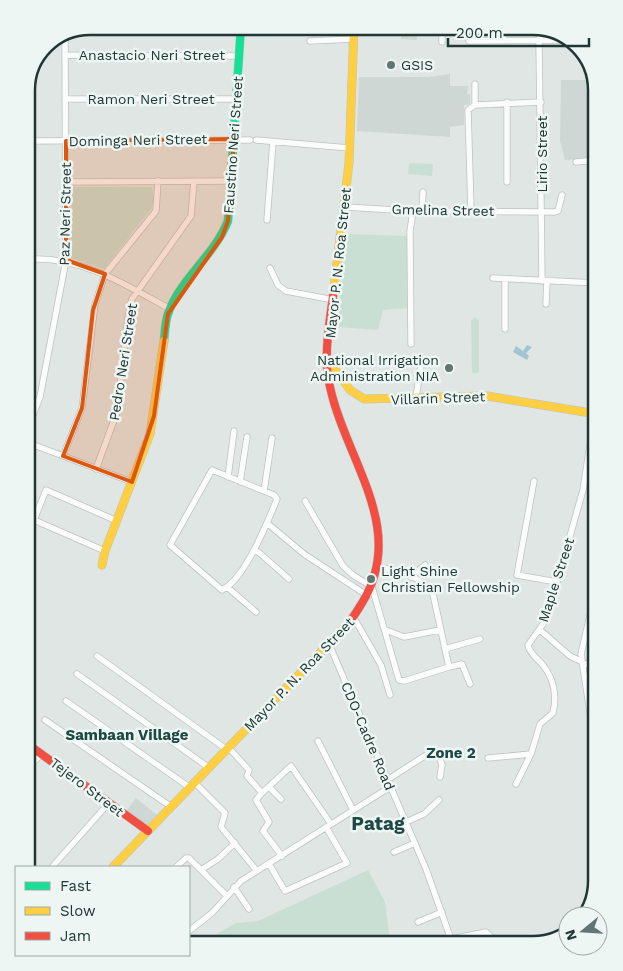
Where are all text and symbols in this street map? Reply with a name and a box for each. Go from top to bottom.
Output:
scale bar [448,15,589,47]
text: 200 m [456,24,503,42]
street label: Anastacio Neri Street [79,47,225,63]
place label: GSIS [401,57,433,73]
marker: GSIS [385,59,397,71]
street label: Faustino Neri Street [220,76,246,214]
street label: Ramon Neri Street [87,91,215,107]
street label: Lirio Street [534,115,550,192]
street label: Dominga Neri Street [69,131,208,149]
street label: Paz Neri Street [56,162,74,266]
street label: Mayor P. N. Roa Street [322,187,354,339]
street label: Gmelina Street [391,201,495,219]
street label: Pedro Neri Street [106,302,140,422]
place label: National Irrigation Administration NIA [310,352,439,384]
marker: National Irrigation Administration NIA [443,362,455,374]
street label: Villarin Street [391,388,486,408]
street label: Maple Street [535,536,577,624]
place label: Light Shine Christian Fellowship [381,563,520,595]
marker: Light Shine Christian Fellowship [365,573,377,585]
street label: Mayor P. N. Roa Street [241,614,357,734]
street label: CDO-Cadre Road [338,679,398,793]
district label: Sambaan Village [66,726,189,744]
district label: Zone 2 [426,744,476,762]
street label: Tejero Street [47,754,127,820]
district label: Patag [351,812,405,835]
legend [15,866,190,956]
text: Fast [60,877,92,895]
text: Slow [60,902,96,920]
north arrow [558,906,608,956]
text: Jam [60,927,91,945]
text: N [561,928,580,942]

